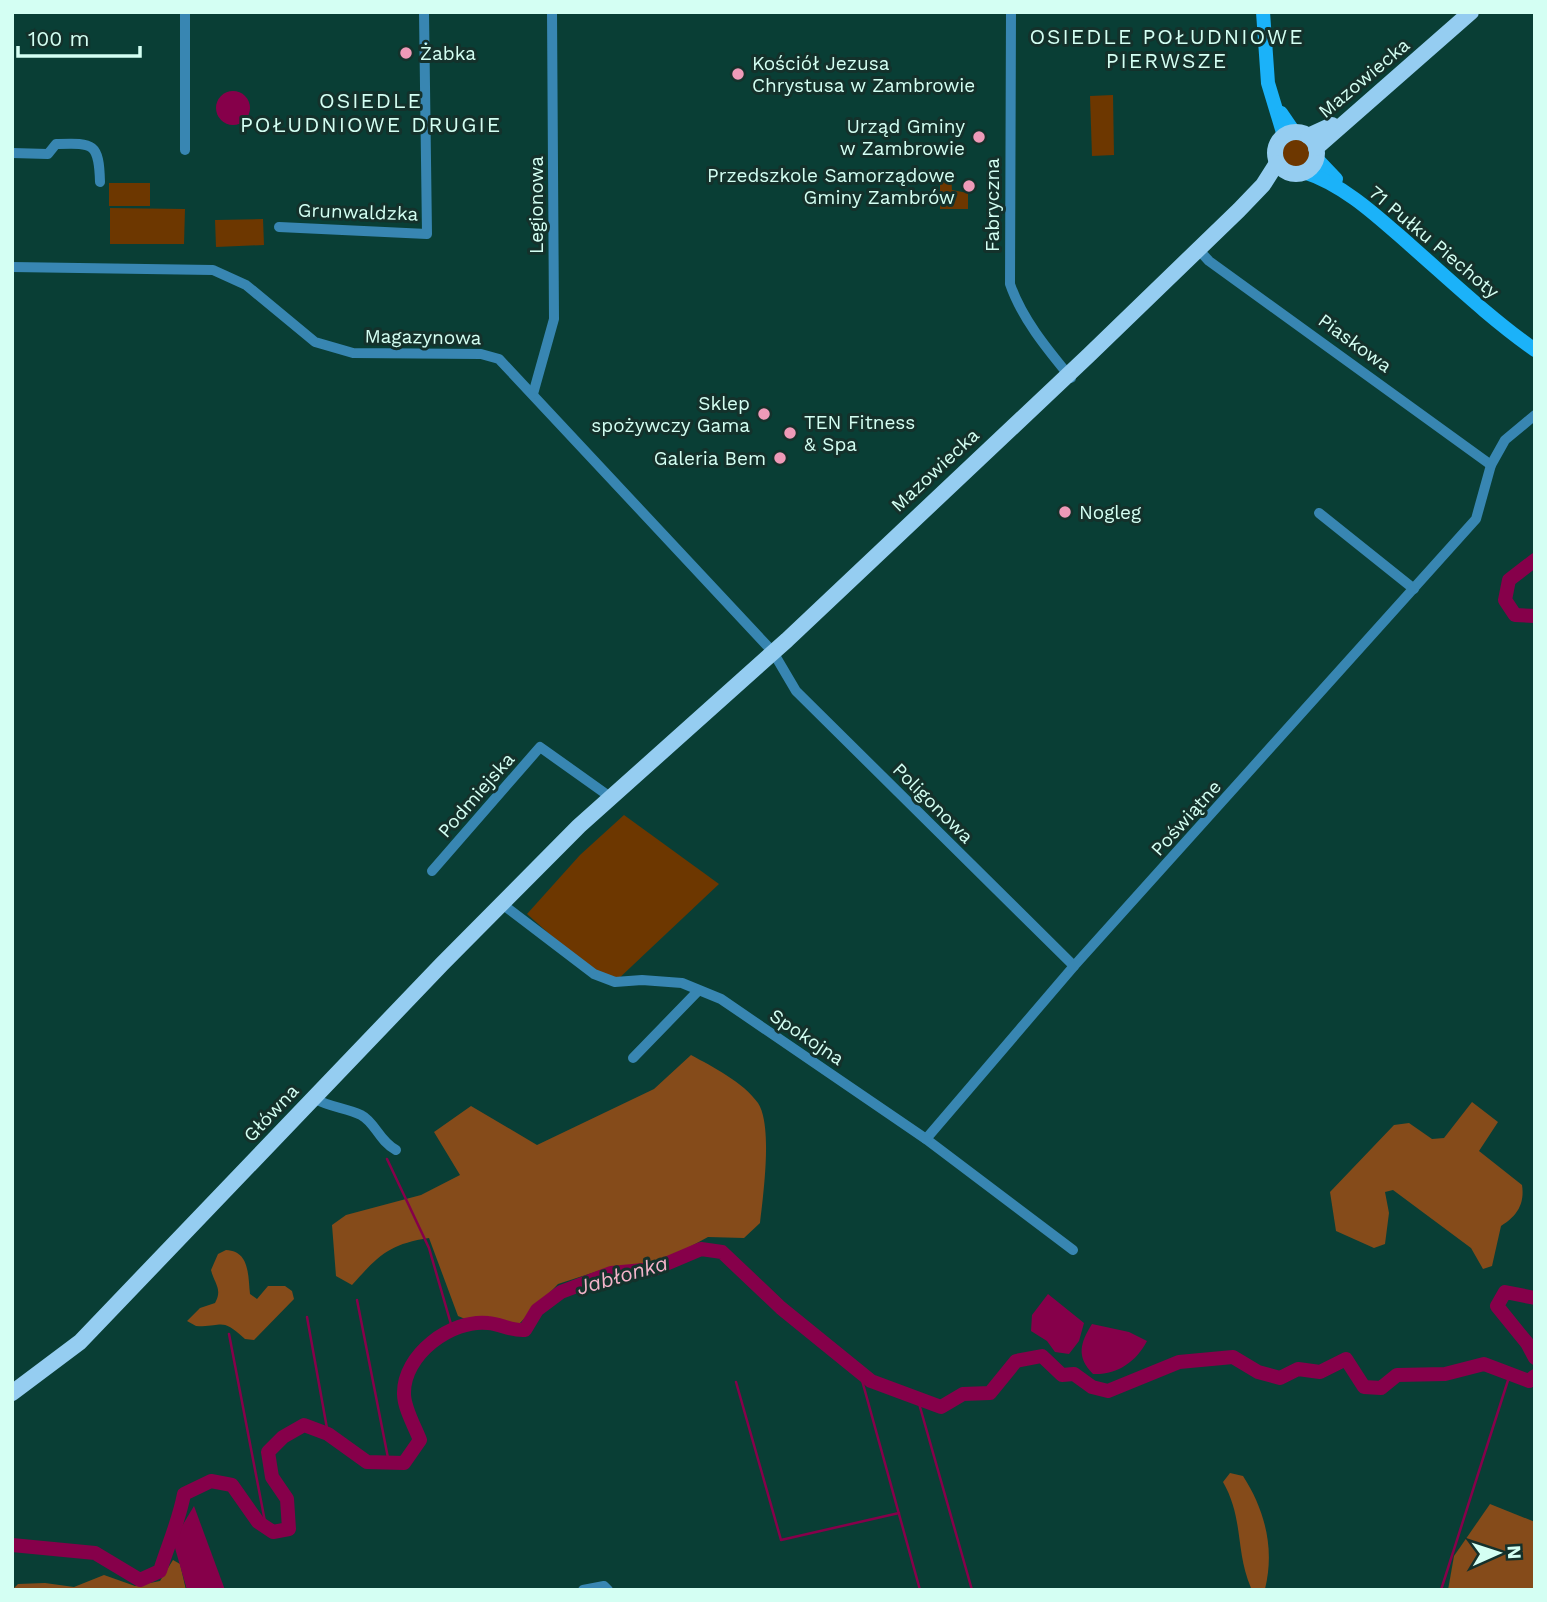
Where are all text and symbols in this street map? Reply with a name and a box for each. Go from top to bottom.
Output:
scale bar [18,14,140,58]
district label: OSIEDLE POŁUDNIOWE PIERWSZE [1029,24,1305,73]
text: 100 m [28,26,90,51]
street label: Mazowiecka [1314,33,1414,123]
place label: Żabka [420,42,476,65]
marker: Żabka [398,45,414,61]
place label: Kościół Jezusa Chrystusa w Zambrowie [752,52,975,97]
marker: Kościół Jezusa Chrystusa w Zambrowie [730,66,746,82]
district label: OSIEDLE POŁUDNIOWE DRUGIE [240,88,502,137]
place label: Urząd Gminy w Zambrowie [840,115,965,160]
marker: Urząd Gminy w Zambrowie [971,129,987,145]
street label: Legionowa [525,156,548,254]
street label: Fabryczna [981,158,1004,252]
place label: Przedszkole Samorządowe Gminy Zambrów [707,164,955,209]
marker: Przedszkole Samorządowe Gminy Zambrów [961,178,977,194]
street label: 71 Pułku Piechoty [1364,181,1504,303]
street label: Grunwaldzka [297,198,419,226]
street label: Piaskowa [1314,309,1396,378]
street label: Magazynowa [364,324,482,350]
place label: Sklep spożywczy Gama [591,392,750,437]
marker: Sklep spożywczy Gama [756,406,772,422]
place label: TEN Fitness & Spa [804,411,915,456]
street label: Mazowiecka [886,423,984,517]
marker: TEN Fitness & Spa [782,425,798,441]
place label: Galeria Bem [654,447,766,470]
marker: Galeria Bem [772,450,788,466]
place label: Nogleg [1079,501,1142,524]
marker: Nogleg [1057,504,1073,520]
street label: Podmiejska [433,748,519,842]
street label: Poligonowa [888,758,978,848]
street label: Poświątne [1146,775,1226,861]
street label: Spokojna [765,1004,849,1070]
street label: Główna [239,1079,304,1147]
water label: Jabłonka [574,1250,671,1300]
north arrow [1463,1518,1533,1588]
text: N [1503,1544,1526,1560]

